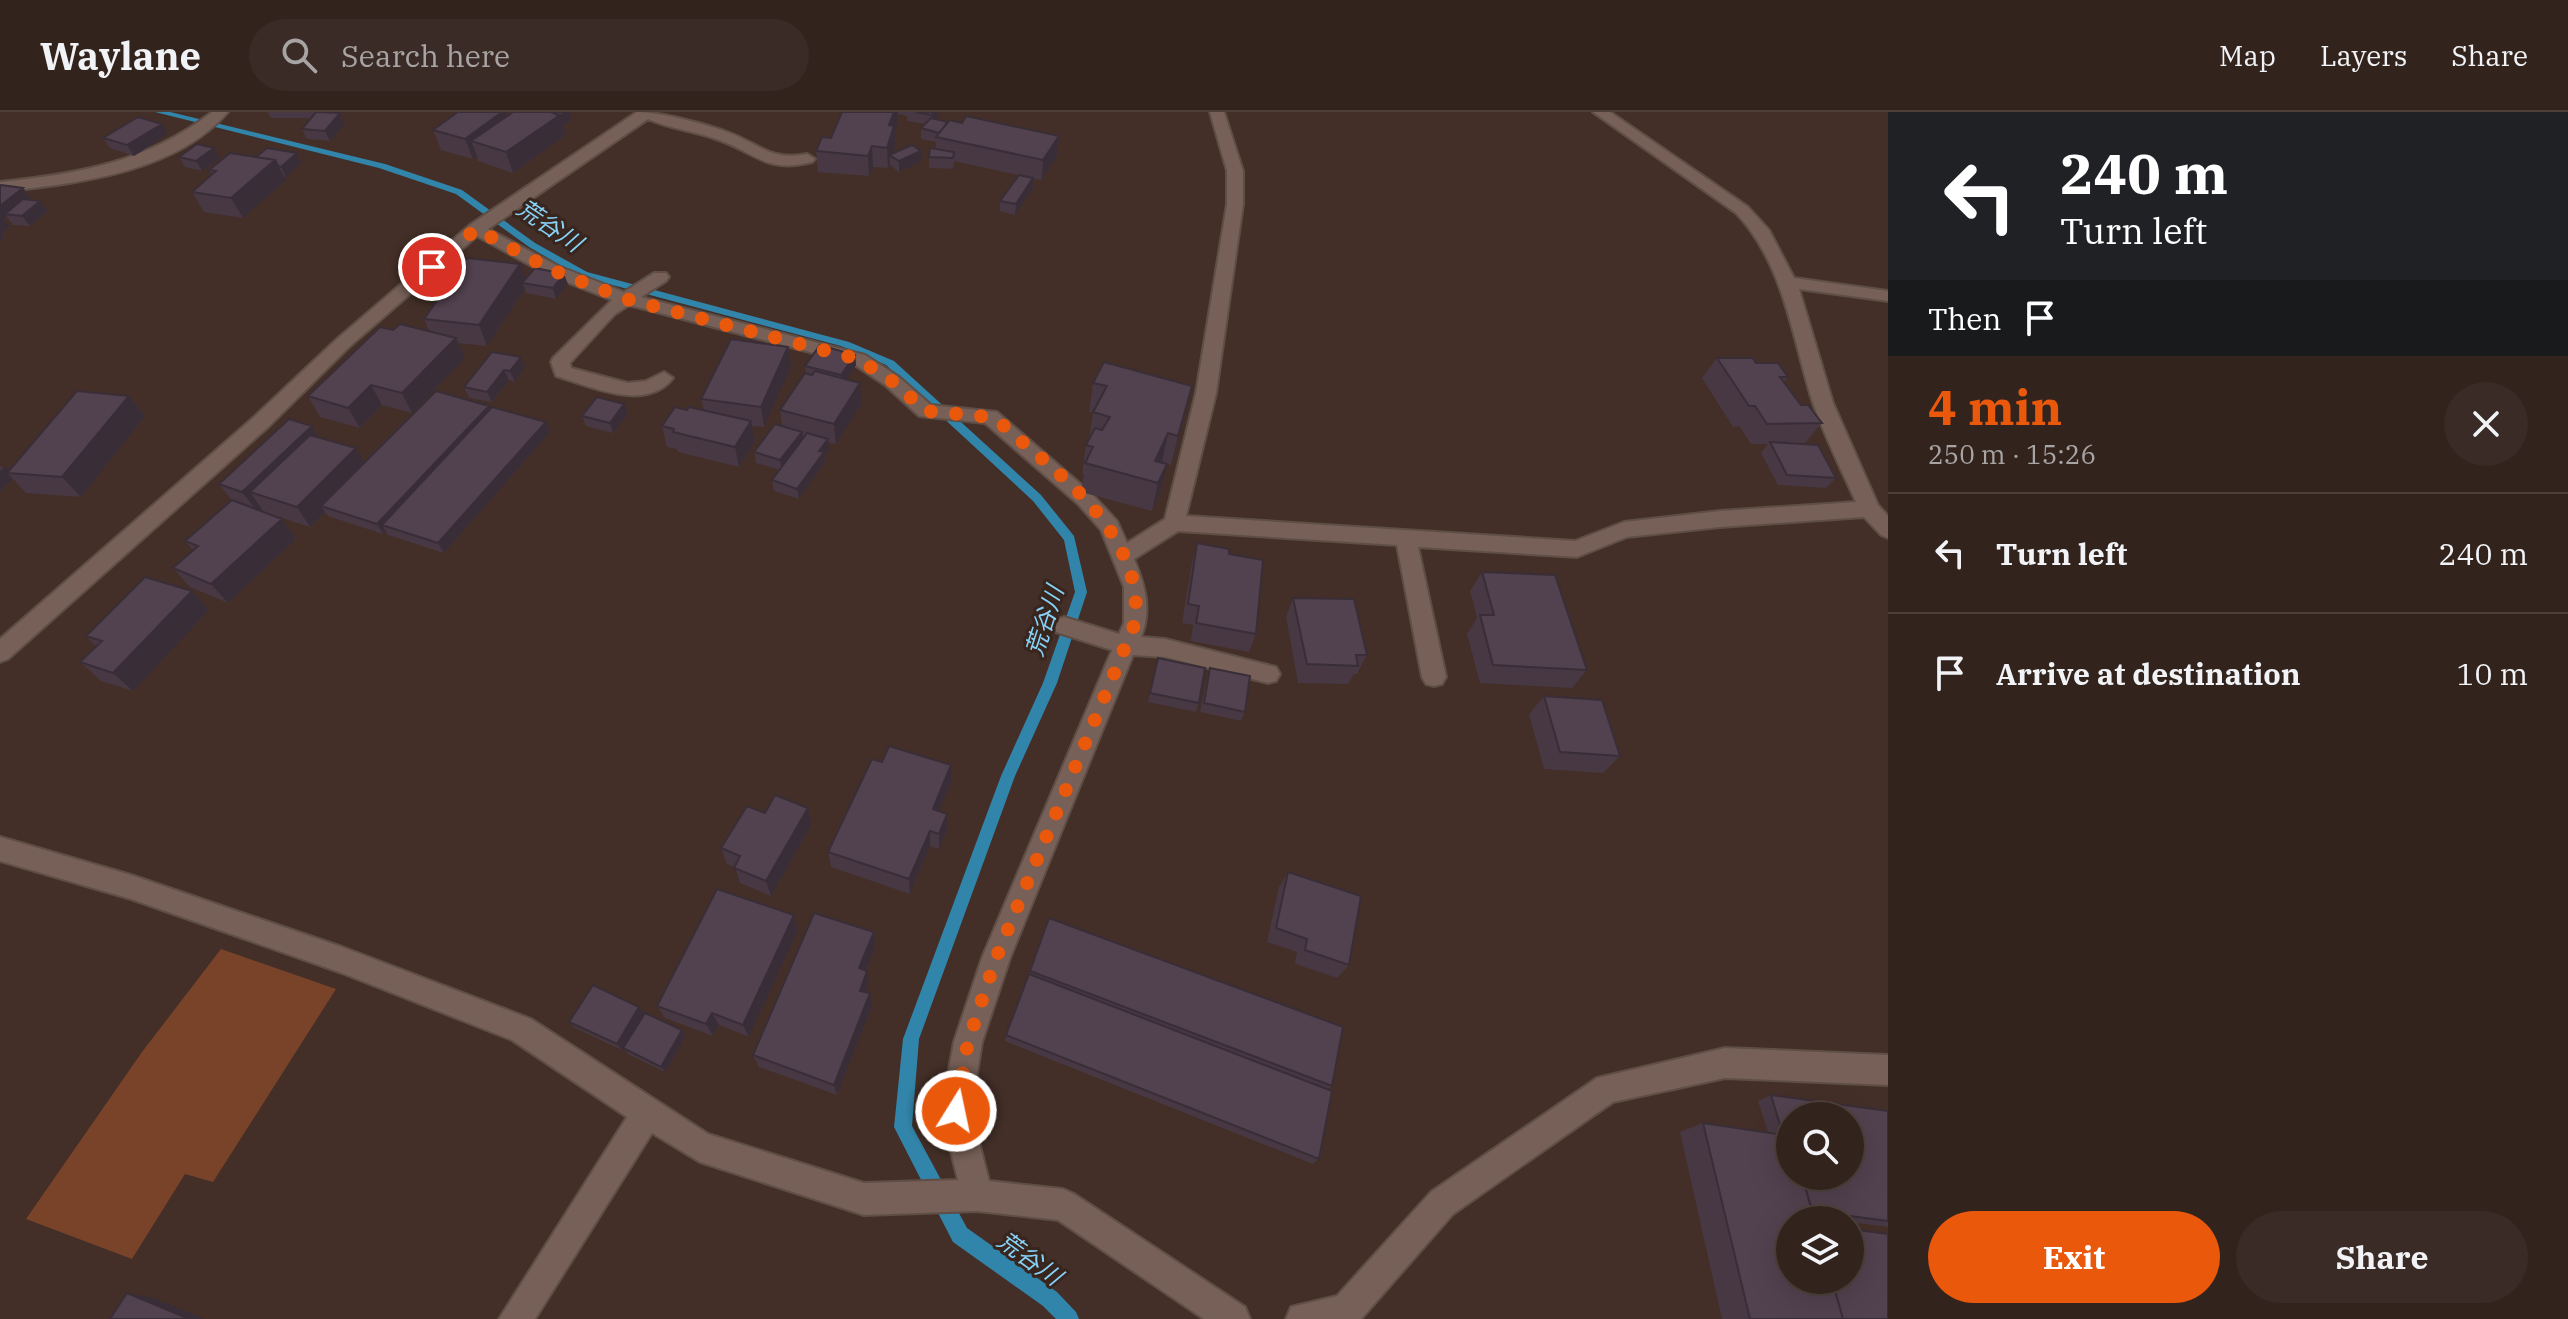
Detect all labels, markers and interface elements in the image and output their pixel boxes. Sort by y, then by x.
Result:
search box [249,19,809,91]
text: Waylane [40,31,201,80]
icon: search [277,33,321,77]
text: Search here [341,36,510,75]
text: Map [2219,37,2276,74]
text: Layers [2320,37,2407,74]
text: Share [2451,37,2528,74]
text: 240 m [2060,137,2228,209]
icon: left [1928,144,2032,248]
water label: 荒谷川 [511,192,591,260]
text: Turn left [2060,207,2207,254]
pin [398,233,466,301]
icon: arrive [410,245,454,289]
icon: arrive [2018,296,2062,340]
text: Then [1928,299,2002,338]
text: 4 min [1928,376,2062,438]
button: close [2444,382,2528,466]
text: 250 m · 15:26 [1928,437,2096,471]
icon: left [1928,531,1972,575]
text: Turn left [1996,534,2128,573]
text: 240 m [2438,534,2528,573]
water label: 荒谷川 [1018,579,1071,660]
icon: arrive [1928,651,1972,695]
text: Arrive at destination [1996,654,2301,693]
text: 10 m [2456,654,2528,693]
position arrow [914,1069,998,1153]
map controls [1776,1102,1864,1294]
button: search [1776,1102,1864,1190]
button: layers [1776,1206,1864,1294]
button: Exit [1928,1211,2220,1303]
button: Share [2236,1211,2528,1303]
water label: 荒谷川 [991,1224,1071,1294]

